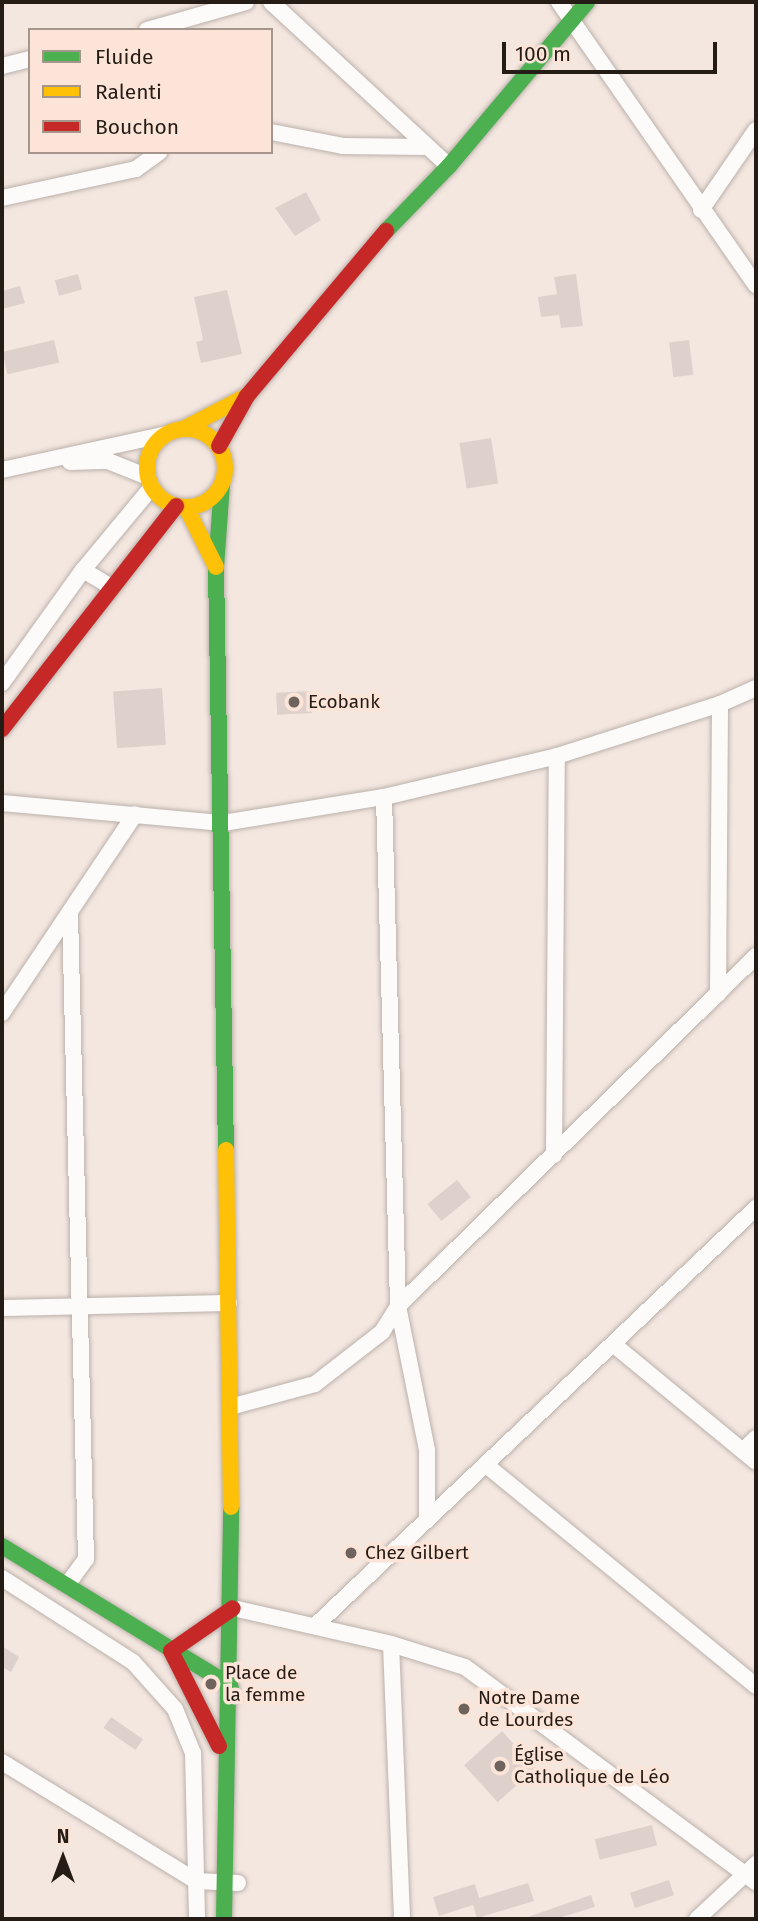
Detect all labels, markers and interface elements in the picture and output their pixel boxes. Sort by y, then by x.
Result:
legend [28,28,273,154]
scale bar [506,28,721,72]
text: 100 m [515,41,571,67]
text: Fluide [95,44,153,70]
text: Ralenti [95,79,162,105]
text: Bouchon [95,114,179,140]
place label: Ecobank [308,691,380,713]
marker: Ecobank [286,694,302,710]
place label: Chez Gilbert [365,1542,469,1564]
marker: Chez Gilbert [343,1545,359,1561]
place label: Place de la femme [225,1662,305,1706]
marker: Place de la femme [203,1676,219,1692]
place label: Notre Dame de Lourdes [478,1687,580,1731]
marker: Notre Dame de Lourdes [456,1701,472,1717]
place label: Église Catholique de Léo [514,1744,670,1788]
marker: Église Catholique de Léo [492,1758,508,1774]
north arrow [28,1823,98,1893]
text: N [57,1825,69,1848]

